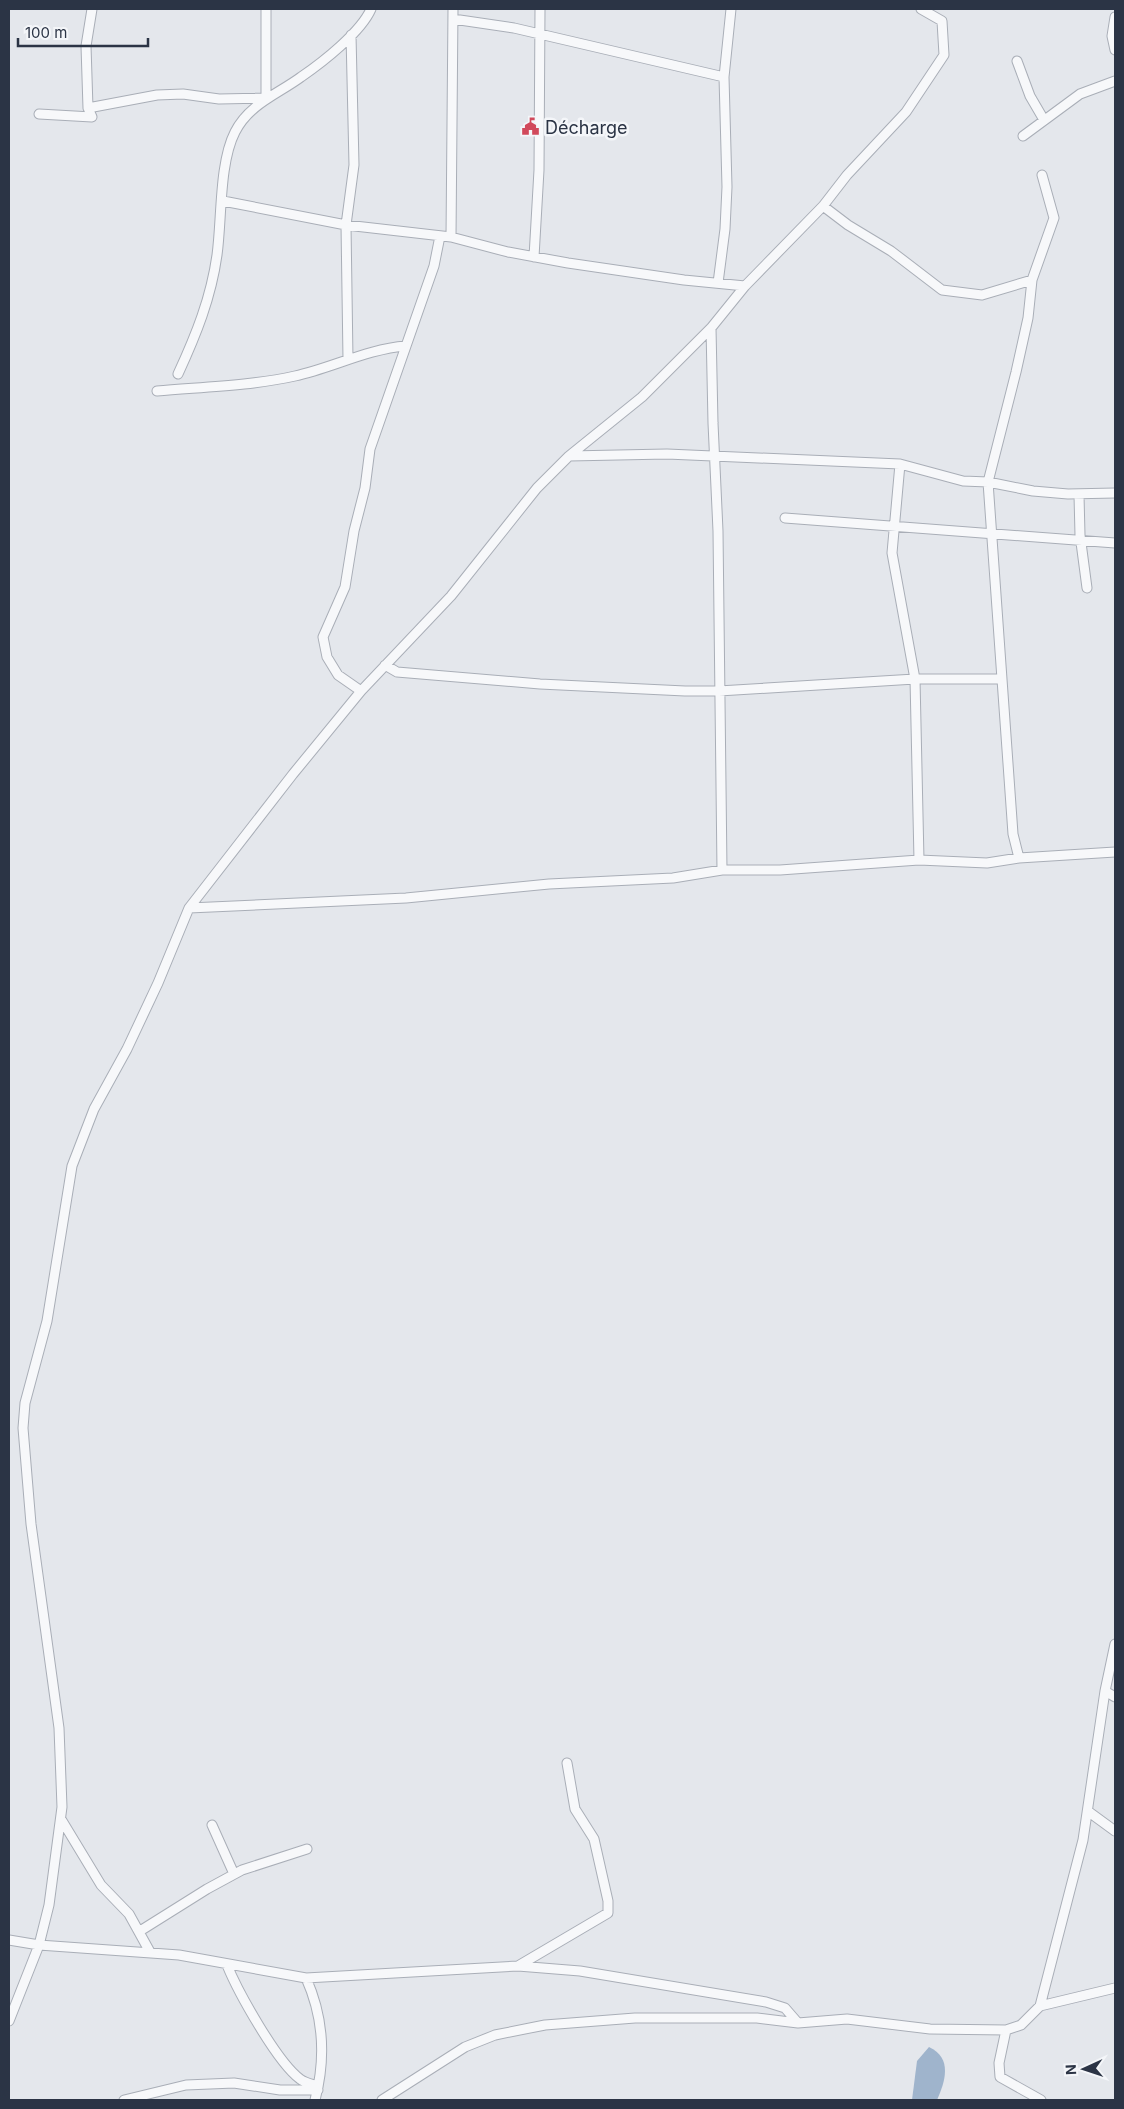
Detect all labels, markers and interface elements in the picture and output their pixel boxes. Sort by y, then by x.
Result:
scale bar [18,15,148,47]
text: 100 m [25,23,67,42]
public building icon: Décharge [521,117,541,137]
place label: Décharge [545,117,628,138]
north arrow [1059,2044,1109,2094]
text: N [1062,2064,1079,2075]

